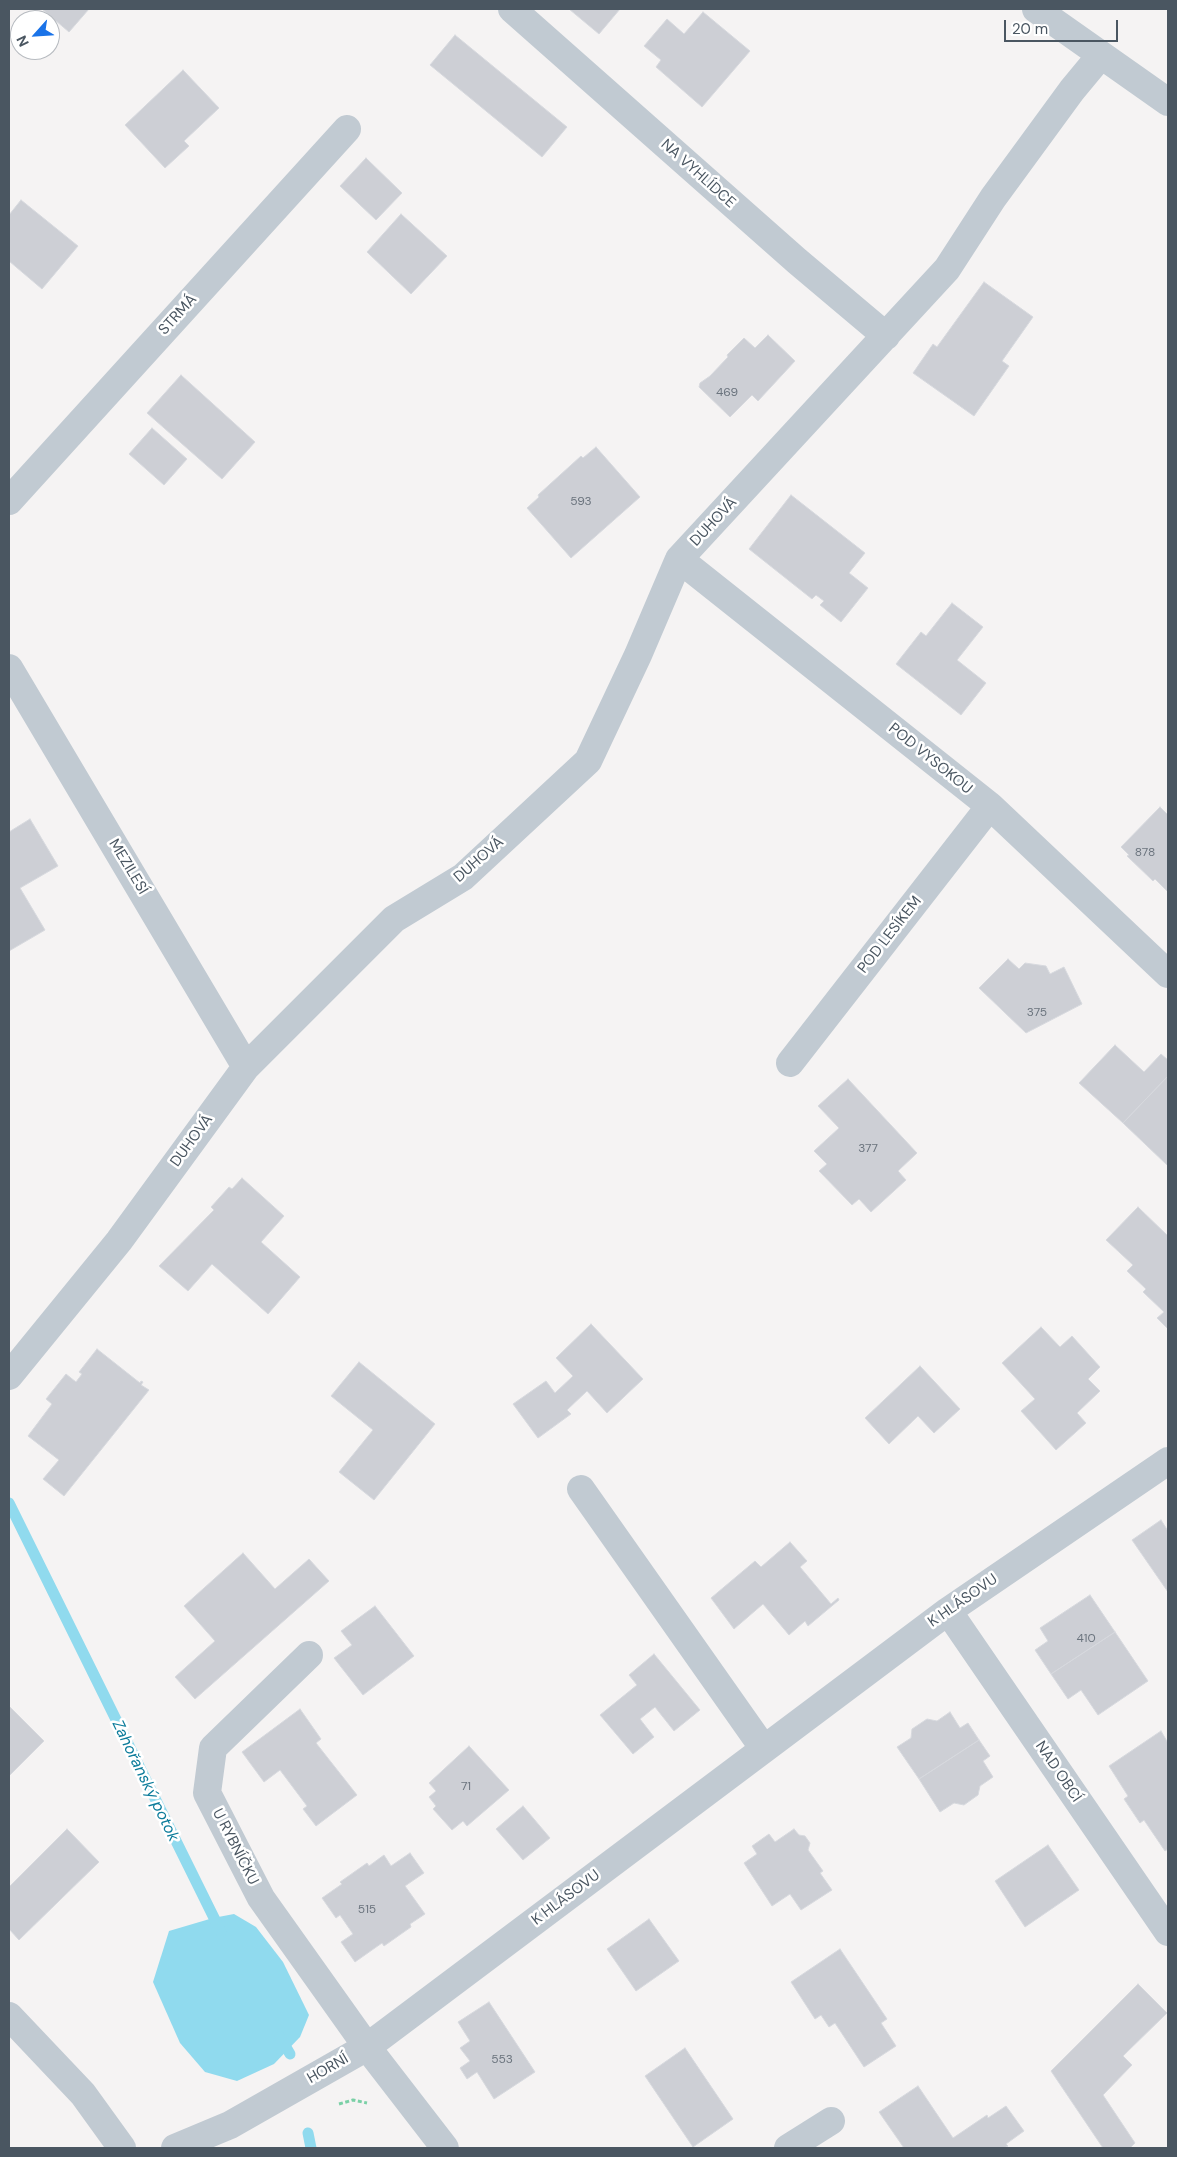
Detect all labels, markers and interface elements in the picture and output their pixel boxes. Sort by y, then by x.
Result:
north arrow [10,10,60,60]
scale bar [1007,10,1121,42]
text: 20 m [1012,19,1048,39]
text: N [12,33,33,50]
street label: NA VYHLÍDCE [657,136,739,212]
street label: STRMÁ [155,291,201,339]
house number: 469 [716,386,738,400]
street label: DUHOVÁ [687,494,741,550]
house number: 593 [570,495,592,509]
street label: POD VYSOKOU [884,720,976,798]
street label: DUHOVÁ [450,833,508,887]
street label: MEZILESÍ [104,836,152,898]
house number: 878 [1135,846,1155,860]
street label: POD LESÍKEM [854,893,926,977]
house number: 375 [1027,1006,1047,1020]
street label: DUHOVÁ [167,1111,217,1171]
house number: 377 [858,1142,878,1156]
street label: K HLÁSOVU [925,1571,1001,1631]
house number: 410 [1076,1632,1096,1646]
water label: Zahořanský potok [107,1717,183,1845]
street label: NAD OBCÍ [1031,1738,1085,1806]
house number: 71 [461,1780,471,1794]
street label: U RYBNÍČKU [208,1806,262,1888]
street label: K HLÁSOVU [528,1867,604,1929]
house number: 515 [358,1903,376,1917]
street label: HORNÍ [304,2050,352,2088]
house number: 553 [491,2053,513,2067]

